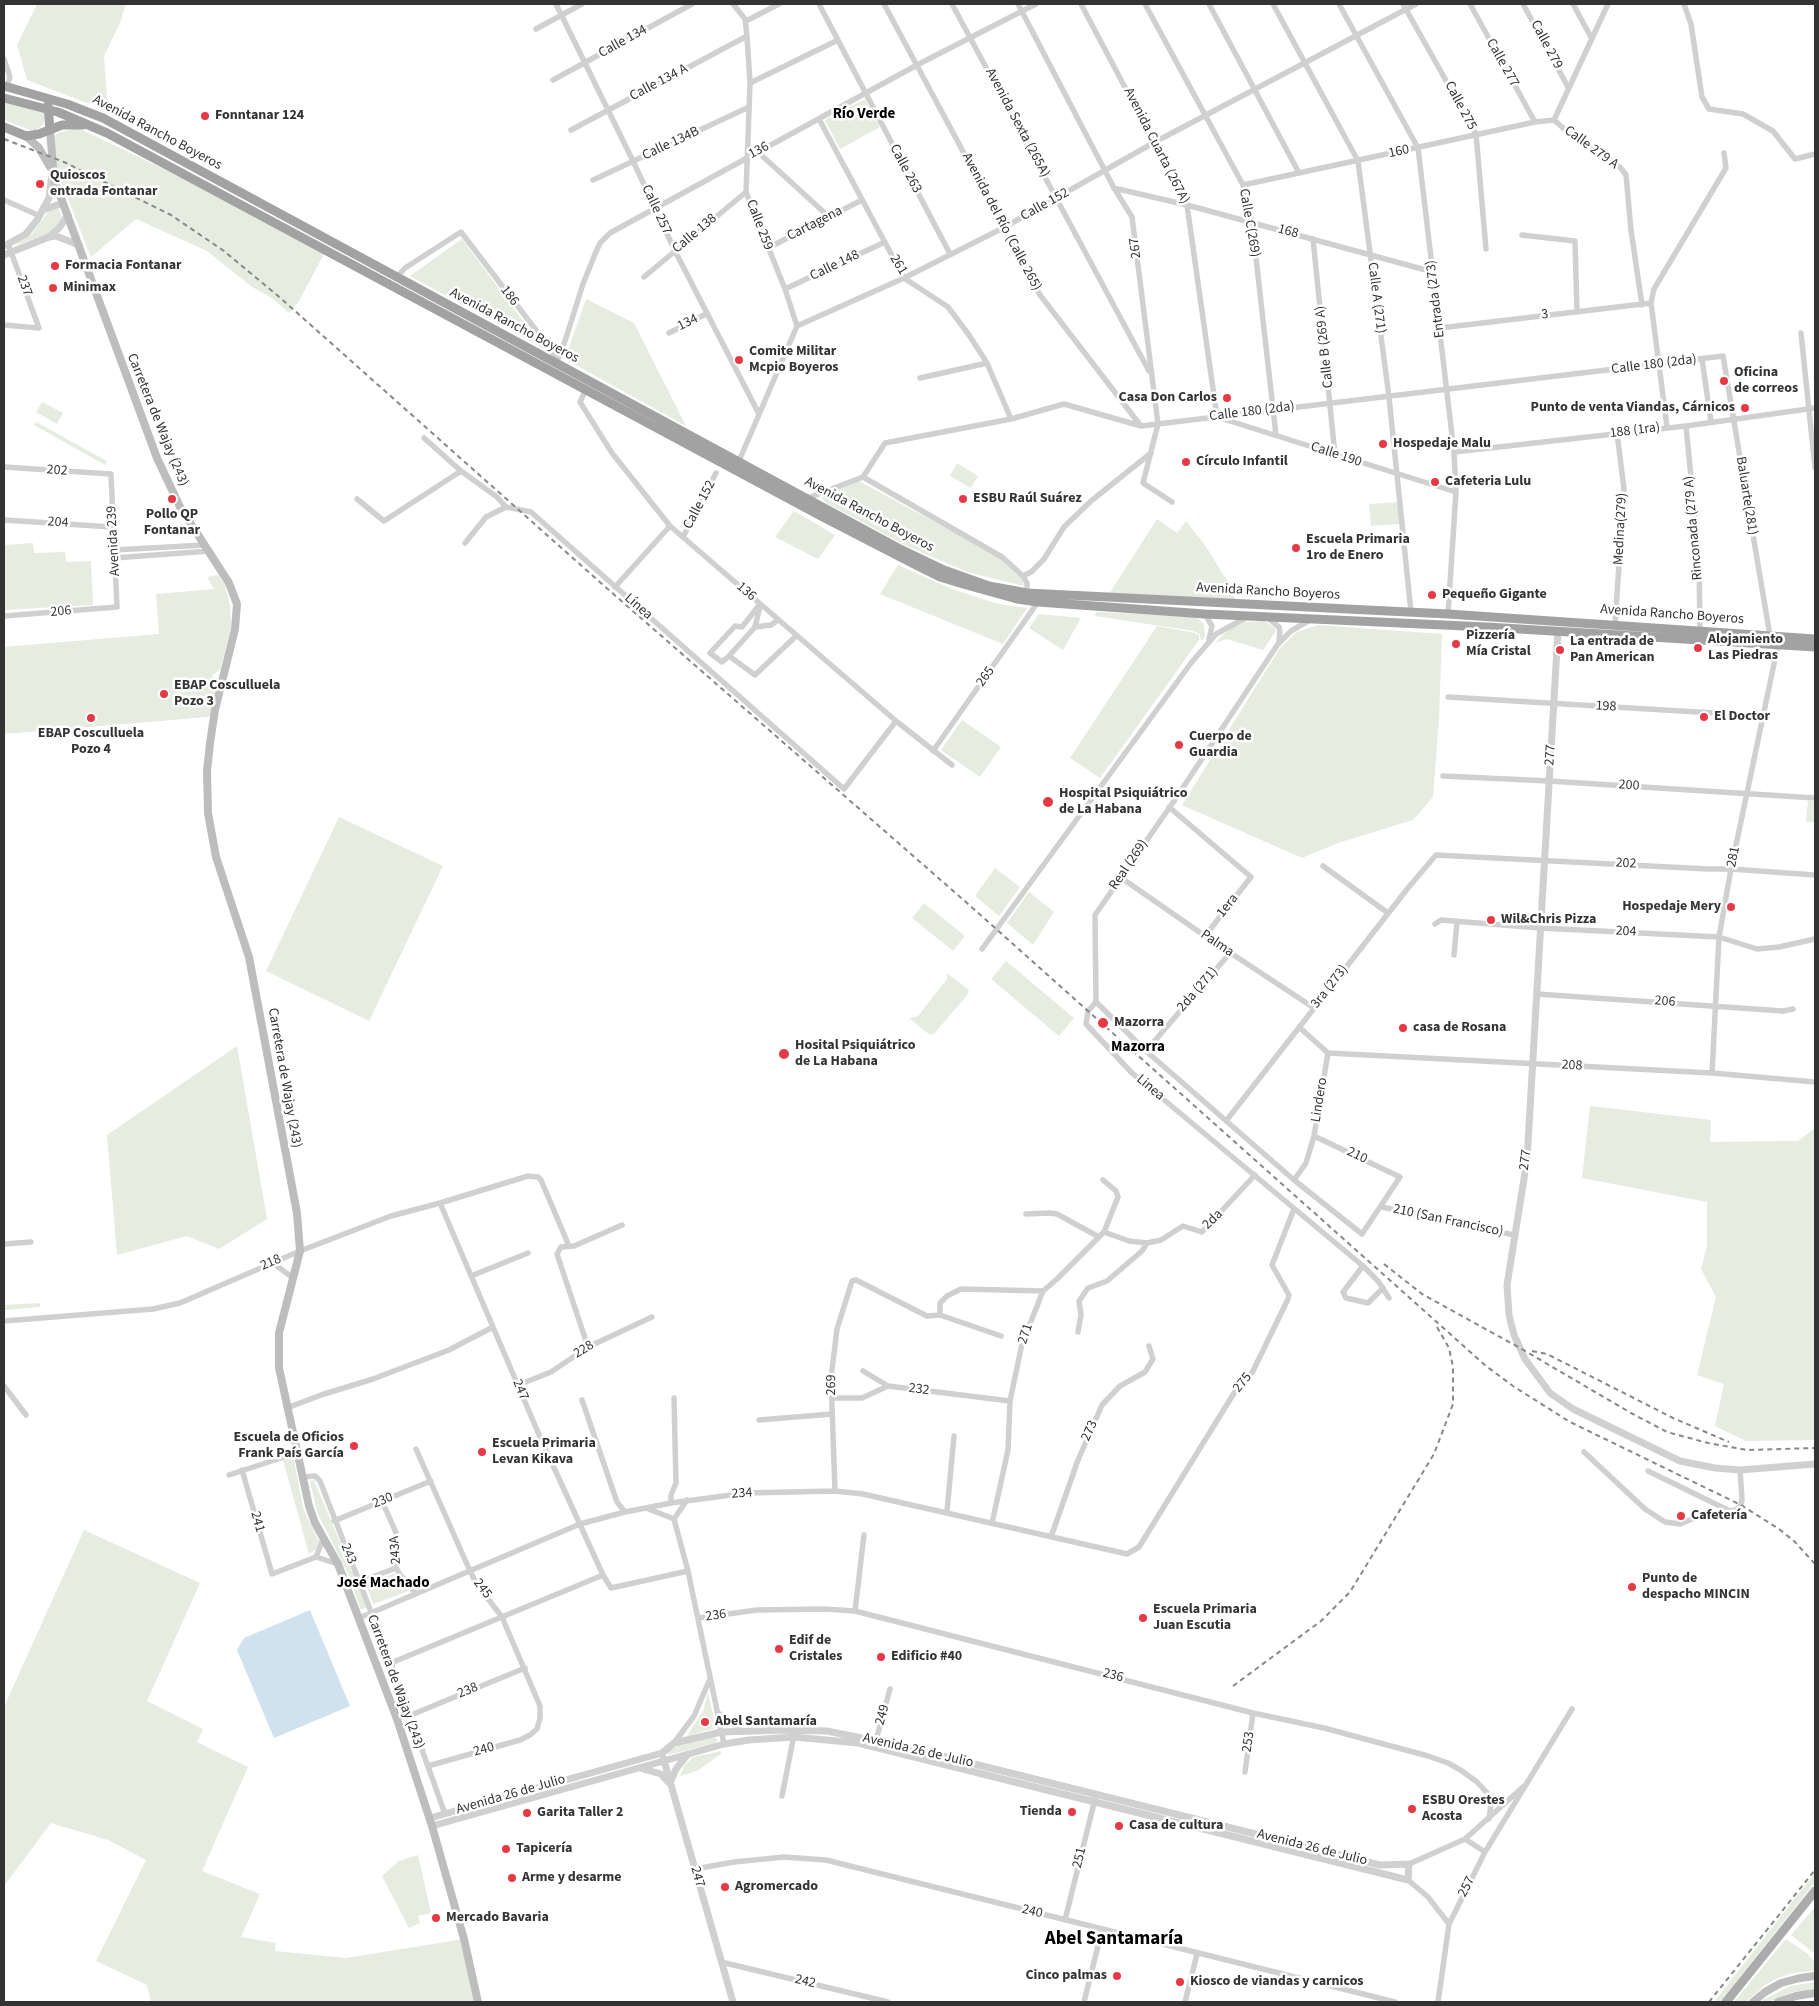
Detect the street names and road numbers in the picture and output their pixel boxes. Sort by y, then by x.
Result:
street label: Calle 279 [1526,18,1566,72]
street label: Calle 134 [596,22,650,62]
street label: Calle 277 [1482,36,1522,90]
street label: Calle 134 A [627,61,691,105]
street label: Avenida Sexta (265A) [981,66,1053,180]
street label: Calle 275 [1440,79,1480,133]
street label: Avenida Cuarta (267A) [1119,85,1193,207]
street label: Avenida Rancho Boyeros [89,92,225,174]
street label: Calle 134B [640,123,702,165]
street label: Calle 279 A [1560,123,1622,173]
street label: 136 [746,139,772,163]
street label: Calle 263 [885,142,925,196]
street label: 160 [1387,142,1411,162]
street label: Avenida del Río (Calle 265) [957,150,1045,294]
street label: Calle 257 [637,183,675,237]
street label: Calle 152 [1018,185,1072,225]
street label: Calle C(269) [1235,187,1263,259]
street label: Calle 259 [742,197,776,253]
street label: Cartagena [784,203,846,245]
street label: Calle 138 [669,211,721,257]
street label: 168 [1276,221,1300,243]
street label: 267 [1126,237,1146,259]
street label: Calle 148 [808,247,862,285]
street label: 261 [885,252,911,278]
street label: Entrada (273) [1423,259,1449,339]
street label: Calle A (271) [1363,261,1389,335]
street label: 237 [13,273,35,299]
street label: 186 [496,283,522,309]
street label: Avenida Rancho Boyeros [446,285,582,367]
street label: Calle B (269 A) [1312,305,1338,389]
street label: 3 [1541,306,1549,324]
street label: 134 [675,311,701,335]
street label: Carretera de Wajay (243) [123,351,191,489]
street label: Calle 180 (2da) [1610,351,1698,379]
street label: Calle 180 (2da) [1208,398,1296,426]
street label: 188 (1ra) [1609,420,1661,442]
street label: Calle 190 [1308,439,1364,471]
street label: Baluarte(281) [1732,456,1760,536]
street label: 202 [46,462,68,480]
street label: Avenida Rancho Boyeros [801,474,937,556]
street label: Rinconada (279 A) [1681,475,1707,581]
street label: Calle 152 [680,478,720,532]
street label: Medina(279) [1611,492,1631,566]
street label: Avenida 239 [104,505,124,577]
street label: 204 [47,514,69,532]
street label: 136 [733,579,759,605]
street label: Avenida Rancho Boyeros [1196,580,1340,604]
street label: Línea [621,590,655,624]
street label: Avenida Rancho Boyeros [1600,602,1744,628]
street label: 206 [50,603,72,621]
street label: 265 [973,664,999,690]
street label: 198 [1595,698,1617,716]
street label: 277 [1542,744,1560,766]
street label: 200 [1618,777,1640,795]
street label: Real (269) [1106,837,1152,893]
street label: 281 [1724,845,1744,869]
street label: 202 [1615,855,1637,873]
street label: 1era [1214,891,1242,921]
street label: 204 [1615,923,1637,941]
street label: Palma [1197,927,1237,961]
street label: 3ra (273) [1308,962,1352,1012]
street label: 2da (271) [1174,964,1222,1016]
street label: 206 [1654,993,1676,1011]
street label: Carretera de Wajay (243) [263,1007,305,1149]
street label: 208 [1561,1057,1583,1075]
street label: Linea [1132,1071,1168,1105]
street label: Lindero [1308,1076,1332,1124]
street label: 210 [1344,1144,1370,1168]
street label: 277 [1516,1149,1536,1171]
street label: 210 (San Francisco) [1391,1201,1505,1241]
street label: 2da [1199,1206,1227,1234]
street label: 218 [258,1251,284,1275]
street label: 271 [1015,1321,1037,1347]
street label: 228 [571,1337,597,1363]
street label: 275 [1230,1370,1256,1396]
street label: 269 [823,1374,841,1396]
street label: 247 [508,1377,532,1403]
street label: 232 [908,1380,930,1400]
street label: 273 [1078,1418,1102,1444]
street label: 234 [731,1485,753,1503]
street label: 230 [370,1489,396,1513]
street label: 241 [246,1510,268,1534]
street label: 243A [387,1535,405,1565]
street label: 243 [336,1541,360,1567]
street label: 245 [469,1576,495,1602]
street label: 236 [704,1606,728,1626]
street label: Carretera de Wajay (243) [363,1612,427,1752]
street label: 236 [1101,1665,1125,1687]
street label: 238 [455,1679,481,1703]
street label: 249 [872,1703,894,1727]
street label: Avenida 26 de Julio [861,1730,975,1772]
street label: 253 [1239,1730,1259,1754]
street label: 240 [472,1739,496,1761]
street label: Avenida 26 de Julio [454,1771,568,1819]
street label: Avenida 26 de Julio [1255,1826,1369,1870]
street label: 251 [1069,1846,1091,1870]
street label: 247 [686,1865,708,1889]
street label: 257 [1455,1874,1479,1900]
street label: 240 [1020,1901,1044,1923]
street label: 242 [793,1971,817,1993]

